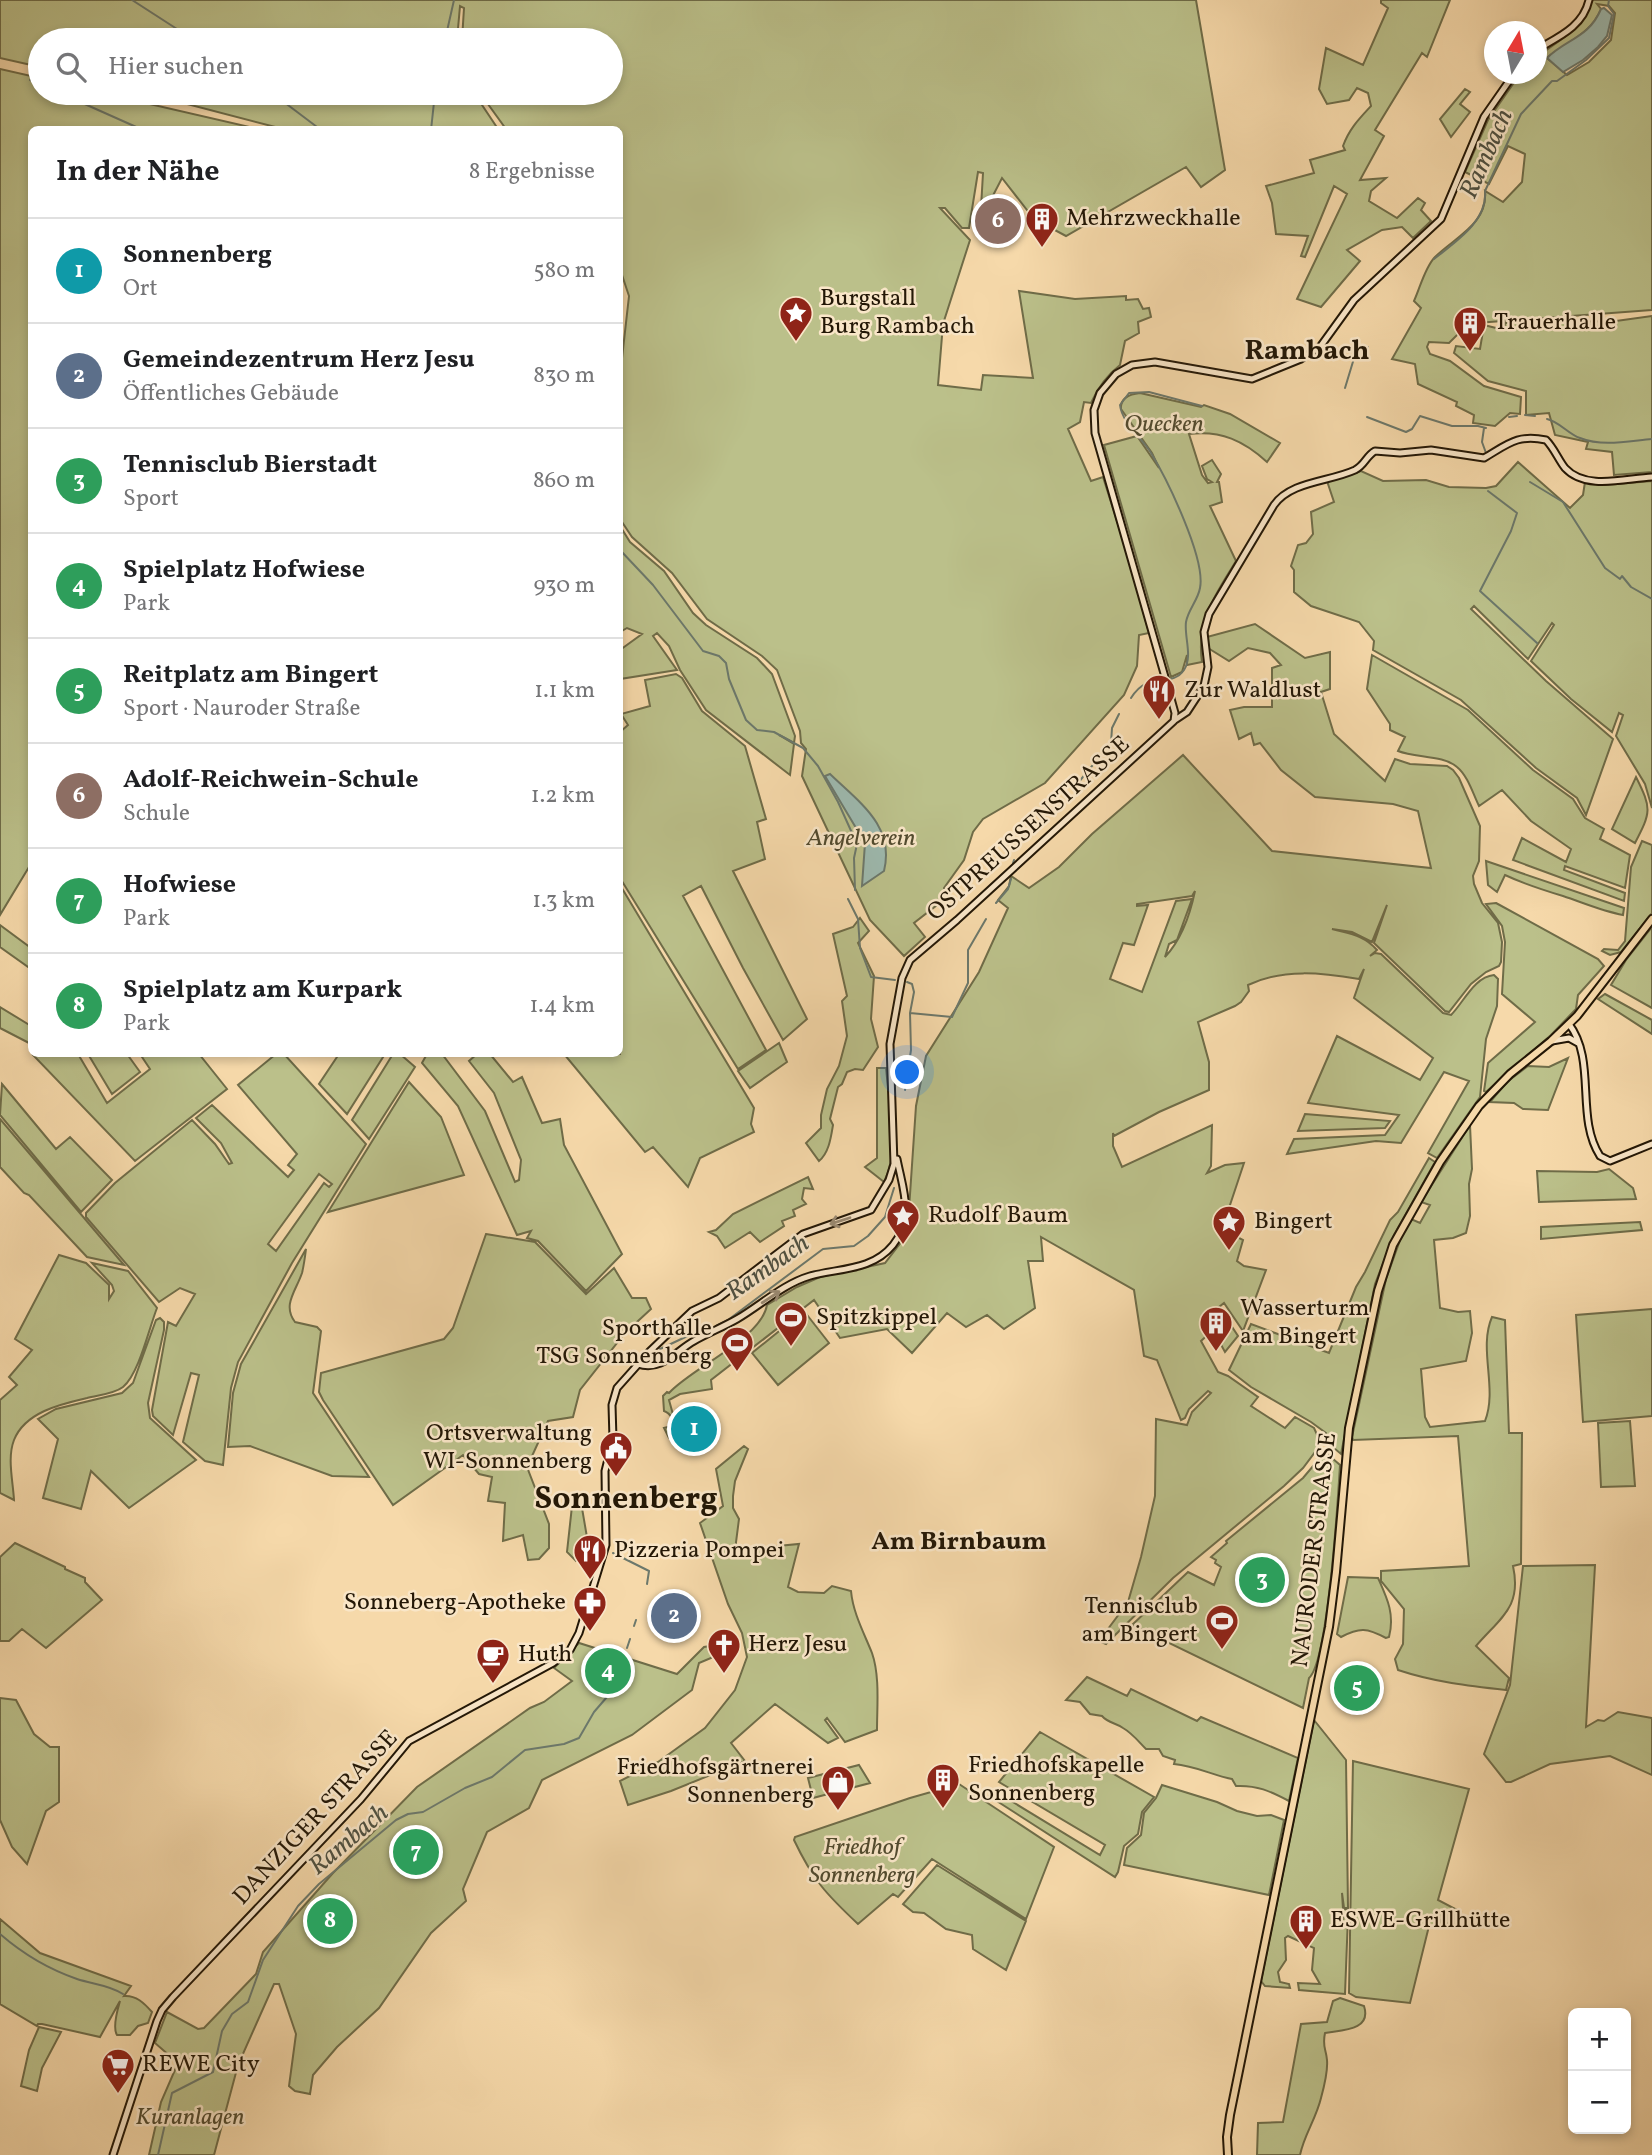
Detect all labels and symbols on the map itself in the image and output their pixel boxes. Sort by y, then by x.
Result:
north arrow [1484,21,1547,84]
water label: Rambach [1451,104,1523,204]
pin: 6 [975,195,1021,247]
building icon: Mehrzweckhalle [1023,200,1061,249]
place label: Mehrzweckhalle [1066,202,1241,236]
place label: Burgstall Burg Rambach [820,282,975,344]
place icon: Burgstall Burg Rambach [777,294,815,343]
building icon: Trauerhalle [1451,304,1489,353]
place label: Trauerhalle [1494,306,1616,340]
district label: Rambach [1244,332,1370,371]
park label: Quecken [1124,408,1204,442]
restaurant icon: Zur Waldlust [1140,672,1178,721]
place label: Zur Waldlust [1184,674,1321,708]
street label: OSTPREUSSENSTRASSE [920,728,1138,930]
park label: Angelverein [806,822,915,856]
your location [890,1055,924,1089]
place icon: Rudolf Baum [884,1197,922,1246]
place label: Rudolf Baum [928,1199,1068,1233]
place icon: Bingert [1210,1203,1248,1252]
place label: Bingert [1254,1205,1333,1239]
one-way arrow [829,1216,851,1229]
water label: Rambach [719,1226,817,1310]
one-way arrow [761,1289,780,1304]
place label: Wasserturm am Bingert [1240,1292,1370,1354]
sports icon: Spitzkippel [772,1299,810,1348]
place label: Spitzkippel [816,1301,937,1335]
building icon: Wasserturm am Bingert [1197,1304,1235,1353]
place label: Sporthalle TSG Sonnenberg [536,1312,712,1374]
sports icon: Sporthalle TSG Sonnenberg [718,1324,756,1373]
pin: 1 [671,1403,717,1455]
place label: Ortsverwaltung WI-Sonnenberg [423,1417,592,1479]
public building icon: Ortsverwaltung WI-Sonnenberg [597,1429,635,1478]
street label: NAURODER STRASSE [1284,1431,1346,1669]
district label: Sonnenberg [534,1478,718,1522]
district label: Am Birnbaum [871,1524,1047,1560]
restaurant icon: Pizzeria Pompei [571,1532,609,1581]
place label: Pizzeria Pompei [614,1534,784,1568]
pin: 3 [1239,1554,1285,1606]
pharmacy icon: Sonneberg-Apotheke [571,1584,609,1633]
place label: Sonneberg-Apotheke [344,1586,566,1620]
pin: 2 [651,1590,697,1642]
place label: Tennisclub am Bingert [1081,1590,1198,1652]
sports icon: Tennisclub am Bingert [1203,1602,1241,1651]
church icon: Herz Jesu [705,1626,743,1675]
place label: Herz Jesu [748,1628,847,1662]
cafe icon: Huth [474,1636,512,1685]
place label: Huth [518,1638,572,1672]
pin: 4 [585,1645,631,1697]
pin: 5 [1334,1662,1380,1714]
street label: DANZIGER STRASSE [226,1723,406,1913]
place label: Friedhofskapelle Sonnenberg [968,1749,1144,1811]
place label: Friedhofsgärtnerei Sonnenberg [616,1751,814,1813]
building icon: Friedhofskapelle Sonnenberg [924,1761,962,1810]
shop icon: Friedhofsgärtnerei Sonnenberg [819,1763,857,1812]
water label: Rambach [301,1796,397,1884]
pin: 7 [393,1826,439,1878]
park label: Friedhof Sonnenberg [809,1831,915,1893]
pin: 8 [307,1895,353,1947]
building icon: ESWE-Grillhütte [1287,1902,1325,1951]
place label: ESWE-Grillhütte [1330,1904,1510,1938]
supermarket icon: REWE City [99,2046,137,2095]
place label: REWE City [142,2048,260,2082]
park label: Kuranlagen [136,2101,244,2135]

